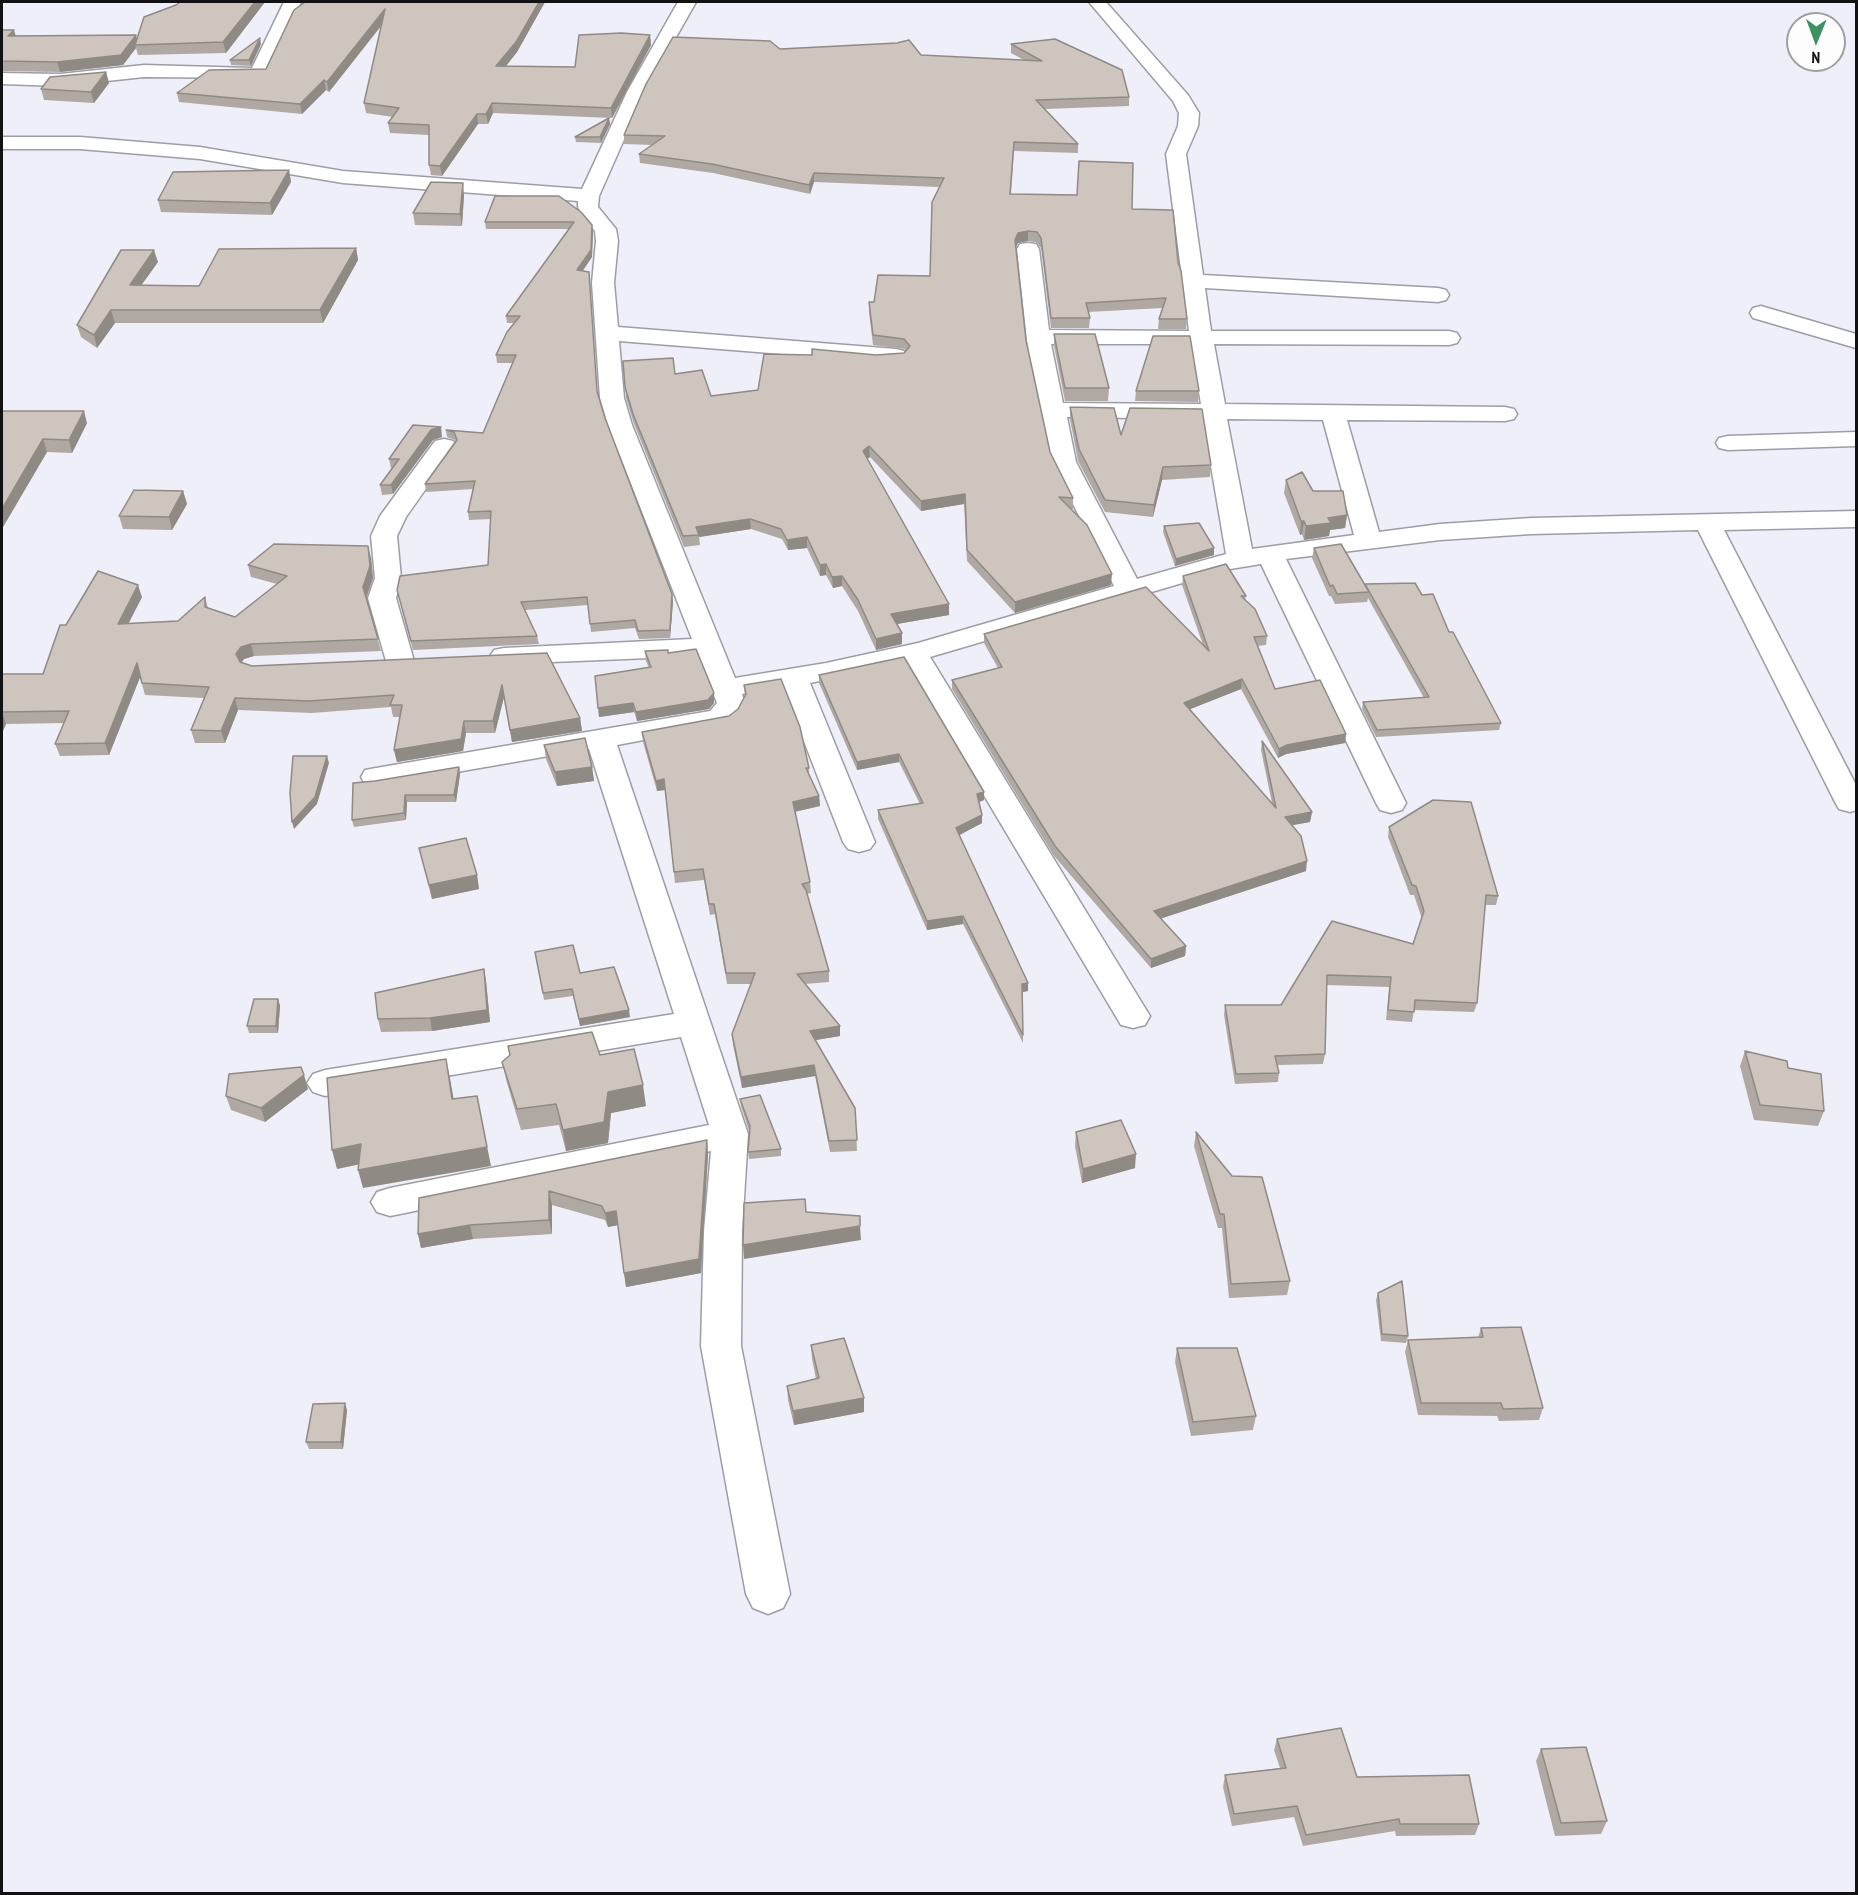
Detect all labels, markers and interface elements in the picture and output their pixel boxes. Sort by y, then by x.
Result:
north arrow [1786,12,1846,72]
text: N [1811,48,1820,68]

